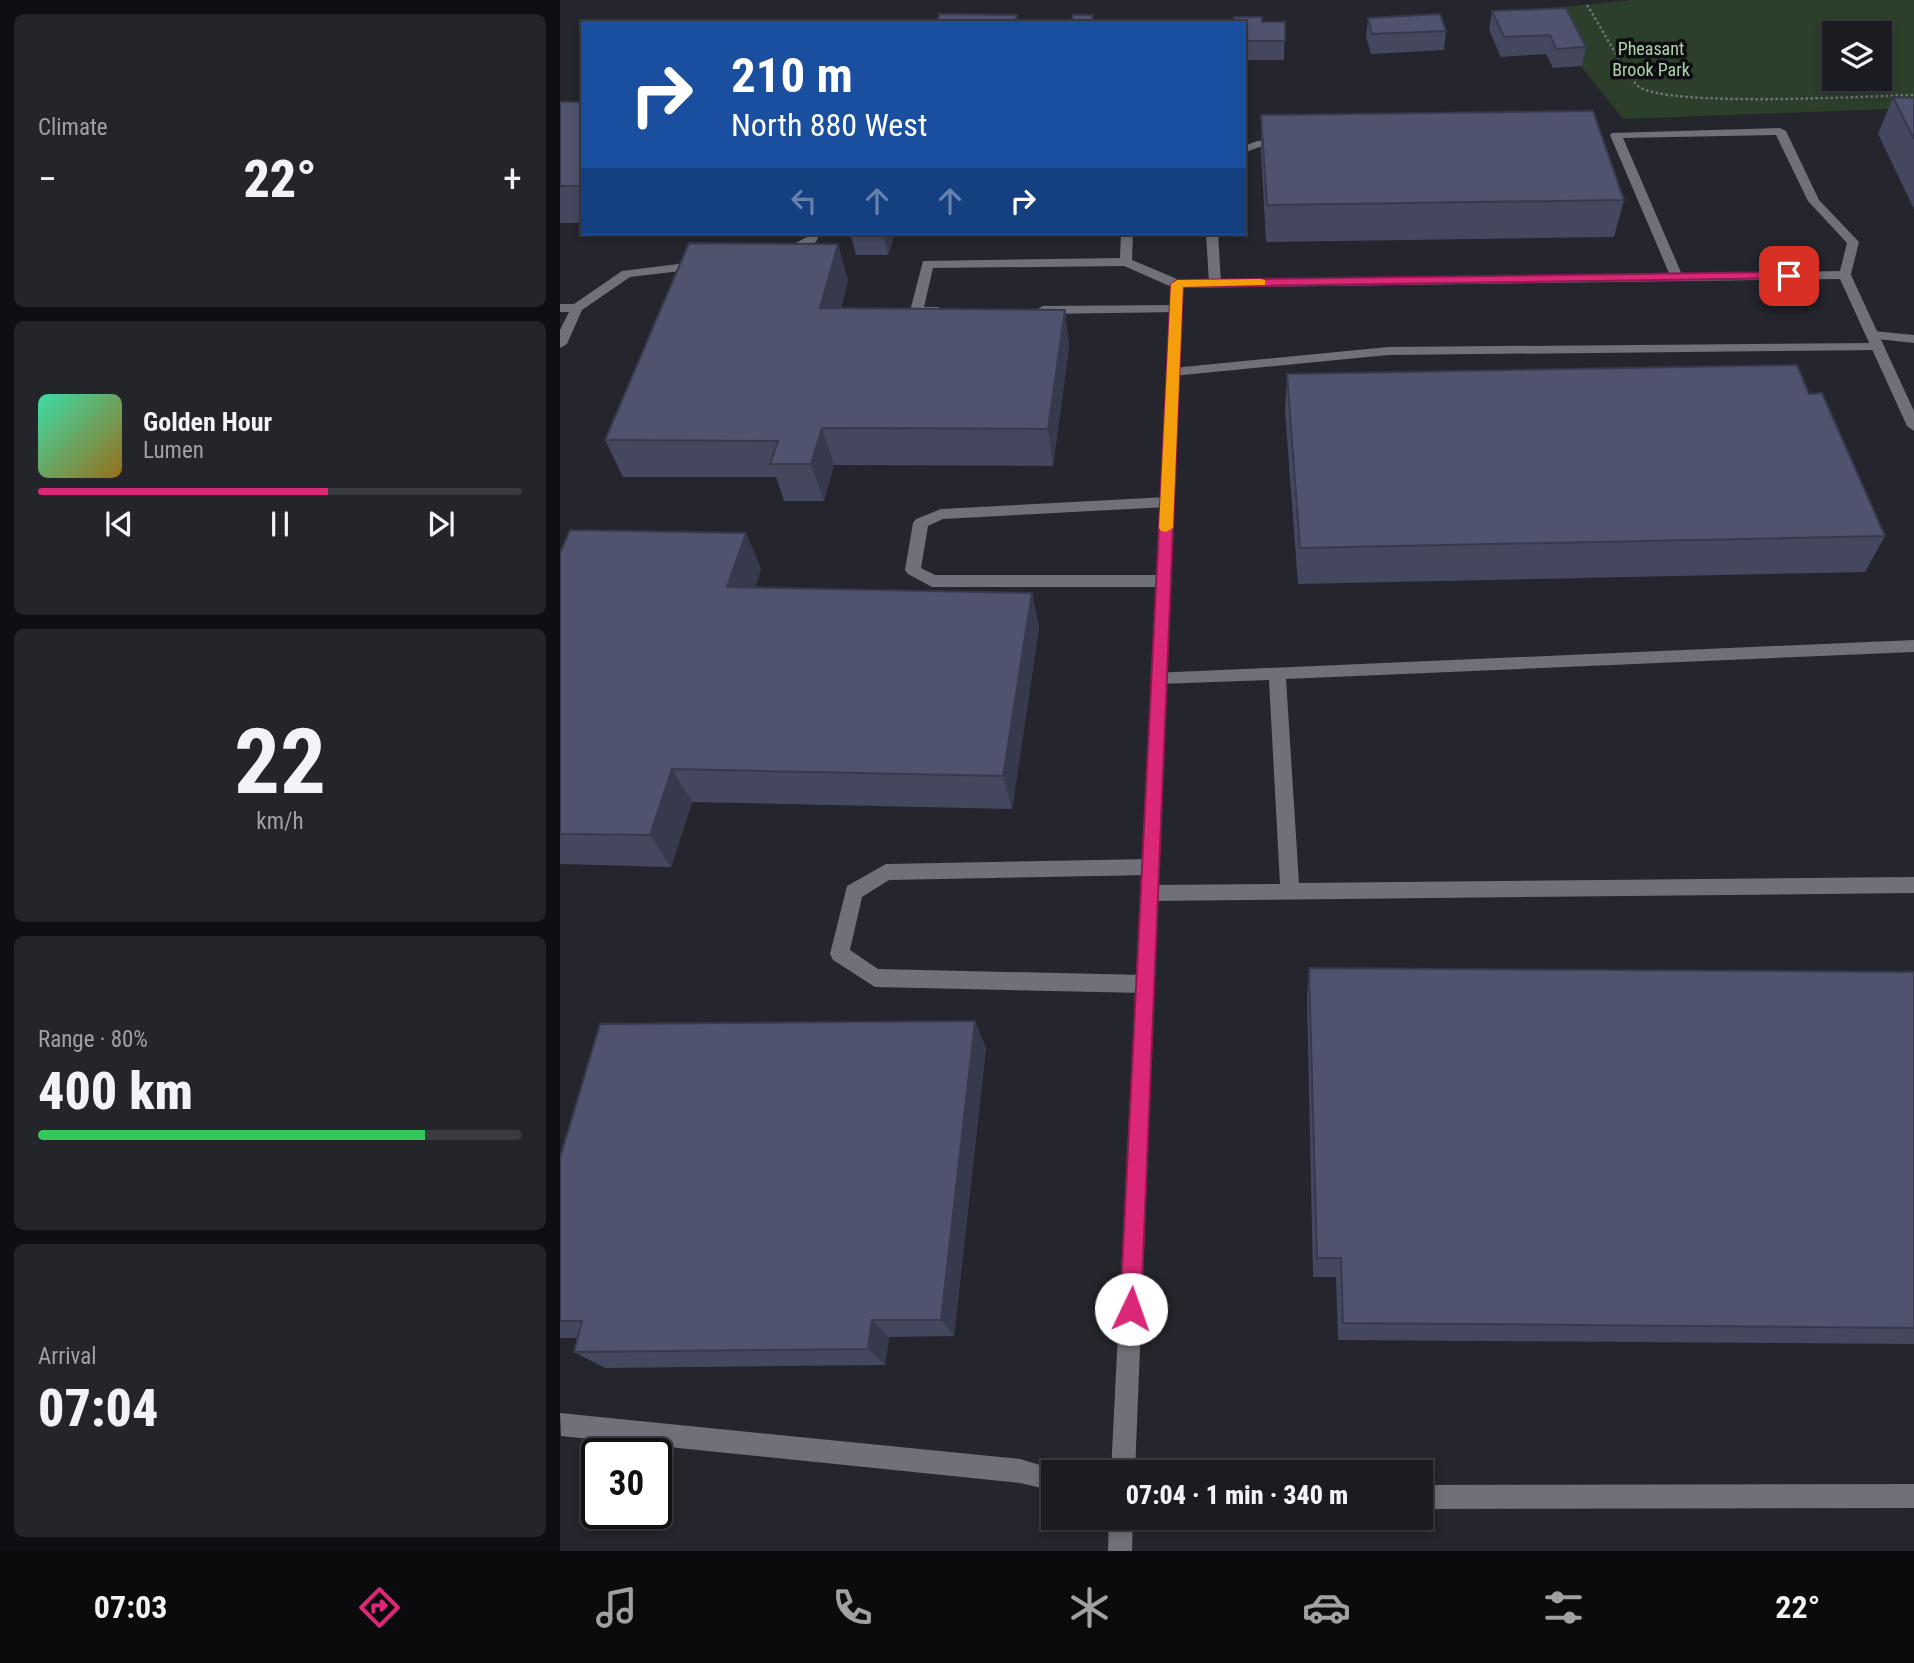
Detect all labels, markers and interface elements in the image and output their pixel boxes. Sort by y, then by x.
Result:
map controls [1822,21,1892,91]
button: layers [1822,21,1892,91]
park label: Pheasant Brook Park [1612,38,1690,80]
text: 210 m [731,47,853,104]
icon: right [616,49,707,140]
text: North 880 West [731,106,927,144]
text: Climate [38,114,108,141]
text: 22° [243,149,317,210]
text: − [38,157,57,201]
text: + [503,157,522,201]
icon: left [785,182,823,220]
icon: ahead [858,182,896,220]
icon: ahead [931,182,969,220]
icon: right [1004,182,1042,220]
pin [1759,246,1819,306]
icon: arrive [1770,257,1808,295]
text: Golden Hour [143,407,272,437]
text: Lumen [143,437,204,464]
icon: previous [100,505,138,543]
icon: pause [261,505,299,543]
icon: next [422,505,460,543]
text: 22 [234,709,326,815]
text: km/h [256,808,304,835]
text: Range · 80% [38,1026,148,1053]
text: 400 km [38,1061,193,1122]
position arrow [1094,1272,1168,1346]
text: Arrival [38,1343,97,1370]
text: 07:04 [38,1378,158,1439]
speed limit sign: 30 [581,1438,672,1529]
text: 07:04 · 1 min · 340 m [1126,1480,1348,1510]
icon: directions [355,1583,404,1632]
icon: music [592,1583,641,1632]
icon: phone [828,1583,877,1632]
icon: climate [1065,1583,1114,1632]
icon: car [1302,1583,1351,1632]
icon: filters [1539,1583,1588,1632]
text: 07:03 [94,1588,167,1626]
text: 22° [1775,1588,1820,1626]

